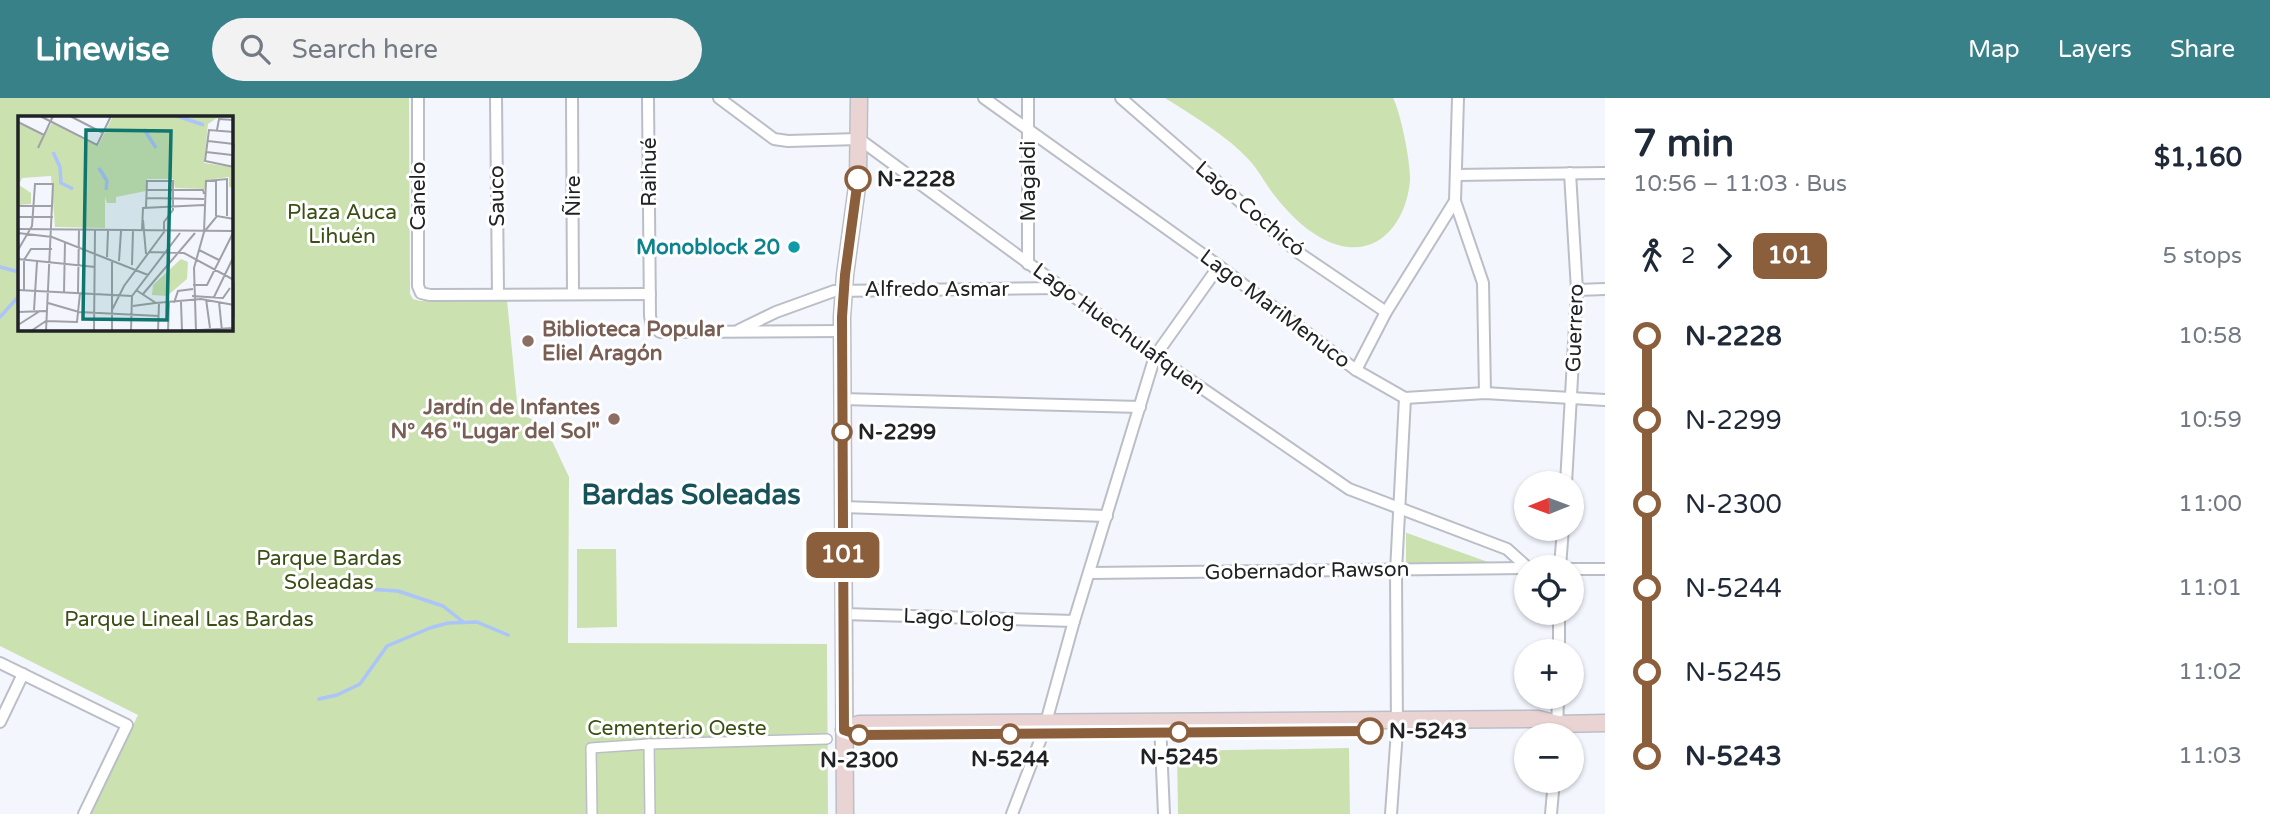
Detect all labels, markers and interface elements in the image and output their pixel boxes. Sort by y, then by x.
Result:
search box [212,18,702,81]
text: Linewise [35,30,170,69]
icon: search [236,30,274,68]
text: Search here [292,34,438,65]
text: Map [1968,35,2020,64]
text: Layers [2058,35,2132,64]
text: Share [2170,35,2235,64]
inset map [18,116,233,331]
text: 7 min [1633,121,1734,167]
street label: Raihué [637,137,662,207]
street label: Magaldi [1016,141,1041,221]
text: $1,160 [2154,142,2242,173]
street label: Lago Cochicó [1190,156,1310,262]
street label: Canelo [406,161,431,231]
street label: Sauco [484,165,510,227]
marker: N-2228 [845,166,871,192]
place label: N-2228 [877,167,955,192]
text: 10:56 – 11:03 · Bus [1633,170,1847,198]
street label: Ñire [561,175,586,217]
park label: Plaza Auca Lihuén [287,200,397,249]
place label: Monoblock 20 [636,235,780,260]
icon: walk [1633,237,1671,275]
icon: forward [1705,237,1743,275]
marker: Monoblock 20 [786,239,802,255]
text: 101 [1767,241,1813,270]
text: 2 [1681,242,1695,270]
text: 5 stops [2162,242,2242,270]
street label: Lago MariMenuco [1195,244,1355,374]
street label: Lago Huechulafquen [1028,258,1210,400]
street label: Alfredo Asmar [865,277,1009,302]
street label: Guerrero [1561,283,1589,373]
place label: Biblioteca Popular Eliel Aragón [542,317,725,366]
text: N-2228 [1685,321,1782,352]
text: 10:58 [2178,322,2242,350]
marker: Biblioteca Popular Eliel Aragón [520,333,536,349]
place label: Jardín de Infantes N° 46 "Lugar del Sol" [390,395,600,444]
text: N-2299 [1685,405,1782,436]
text: 10:59 [2178,406,2242,434]
marker: Jardín de Infantes N° 46 "Lugar del Sol" [606,411,622,427]
place label: N-2299 [858,420,936,445]
marker: N-2299 [832,422,852,442]
north arrow [1514,471,1584,541]
map controls [1514,471,1584,793]
district label: Bardas Soleadas [581,478,801,512]
text: N-2300 [1685,489,1782,520]
text: 11:00 [2178,490,2242,518]
line badge: 101 [803,532,883,578]
text: 101 [820,540,866,569]
park label: Parque Bardas Soleadas [256,546,402,595]
button: locate [1514,555,1584,625]
street label: Gobernador Rawson [1204,557,1410,585]
text: N-5244 [1685,573,1782,604]
text: 11:01 [2178,574,2242,602]
street label: Lago Lolog [903,604,1015,632]
park label: Parque Lineal Las Bardas [64,607,314,632]
button: + [1514,639,1584,709]
text: N-5245 [1685,657,1782,688]
text: 11:02 [2178,658,2242,686]
park label: Cementerio Oeste [587,716,767,741]
marker: N-5243 [1357,718,1383,744]
place label: N-5243 [1389,719,1467,744]
marker: N-5245 [1169,722,1189,742]
button: − [1514,723,1584,793]
marker: N-5244 [1000,724,1020,744]
marker: N-2300 [849,725,869,745]
text: N-5243 [1685,741,1782,772]
text: 11:03 [2178,742,2242,770]
place label: N-5245 [1140,745,1218,770]
place label: N-5244 [971,747,1049,772]
place label: N-2300 [820,748,898,773]

